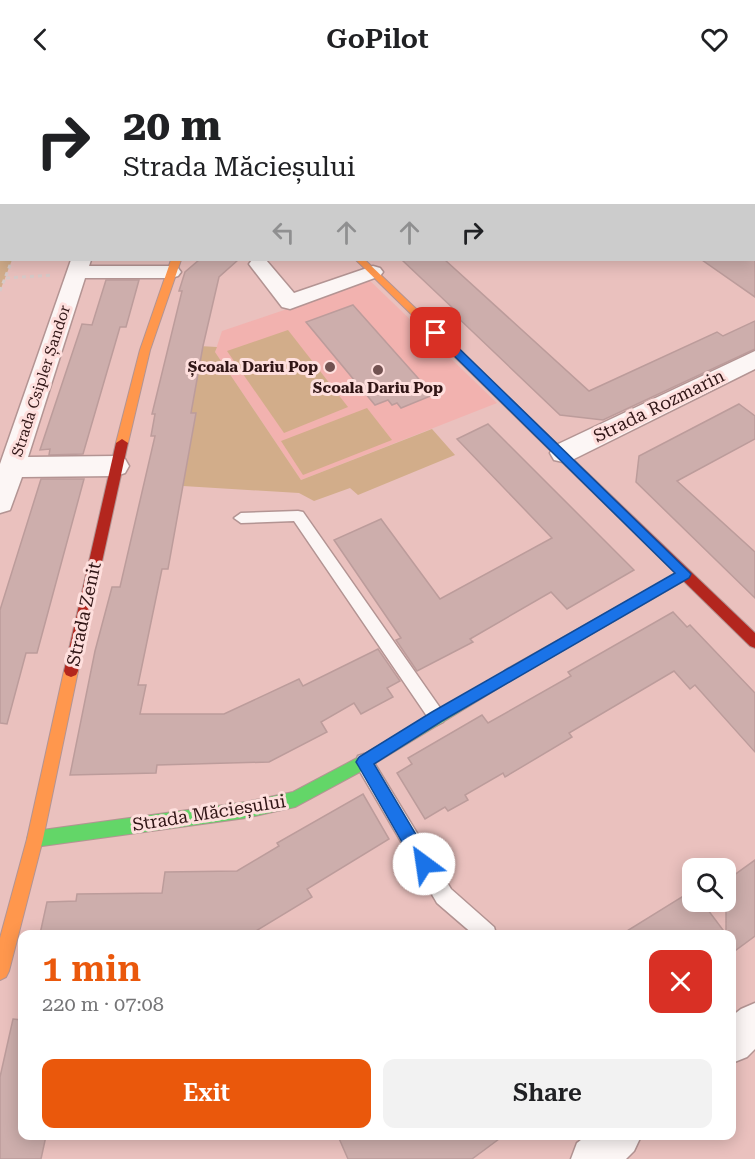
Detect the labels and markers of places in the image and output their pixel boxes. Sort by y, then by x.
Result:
pin [410,307,461,358]
place label: Școala Dariu Pop [188,358,318,377]
marker: Școala Dariu Pop [323,360,337,374]
marker: Scoala Dariu Pop [371,363,385,377]
place label: Scoala Dariu Pop [313,379,443,397]

